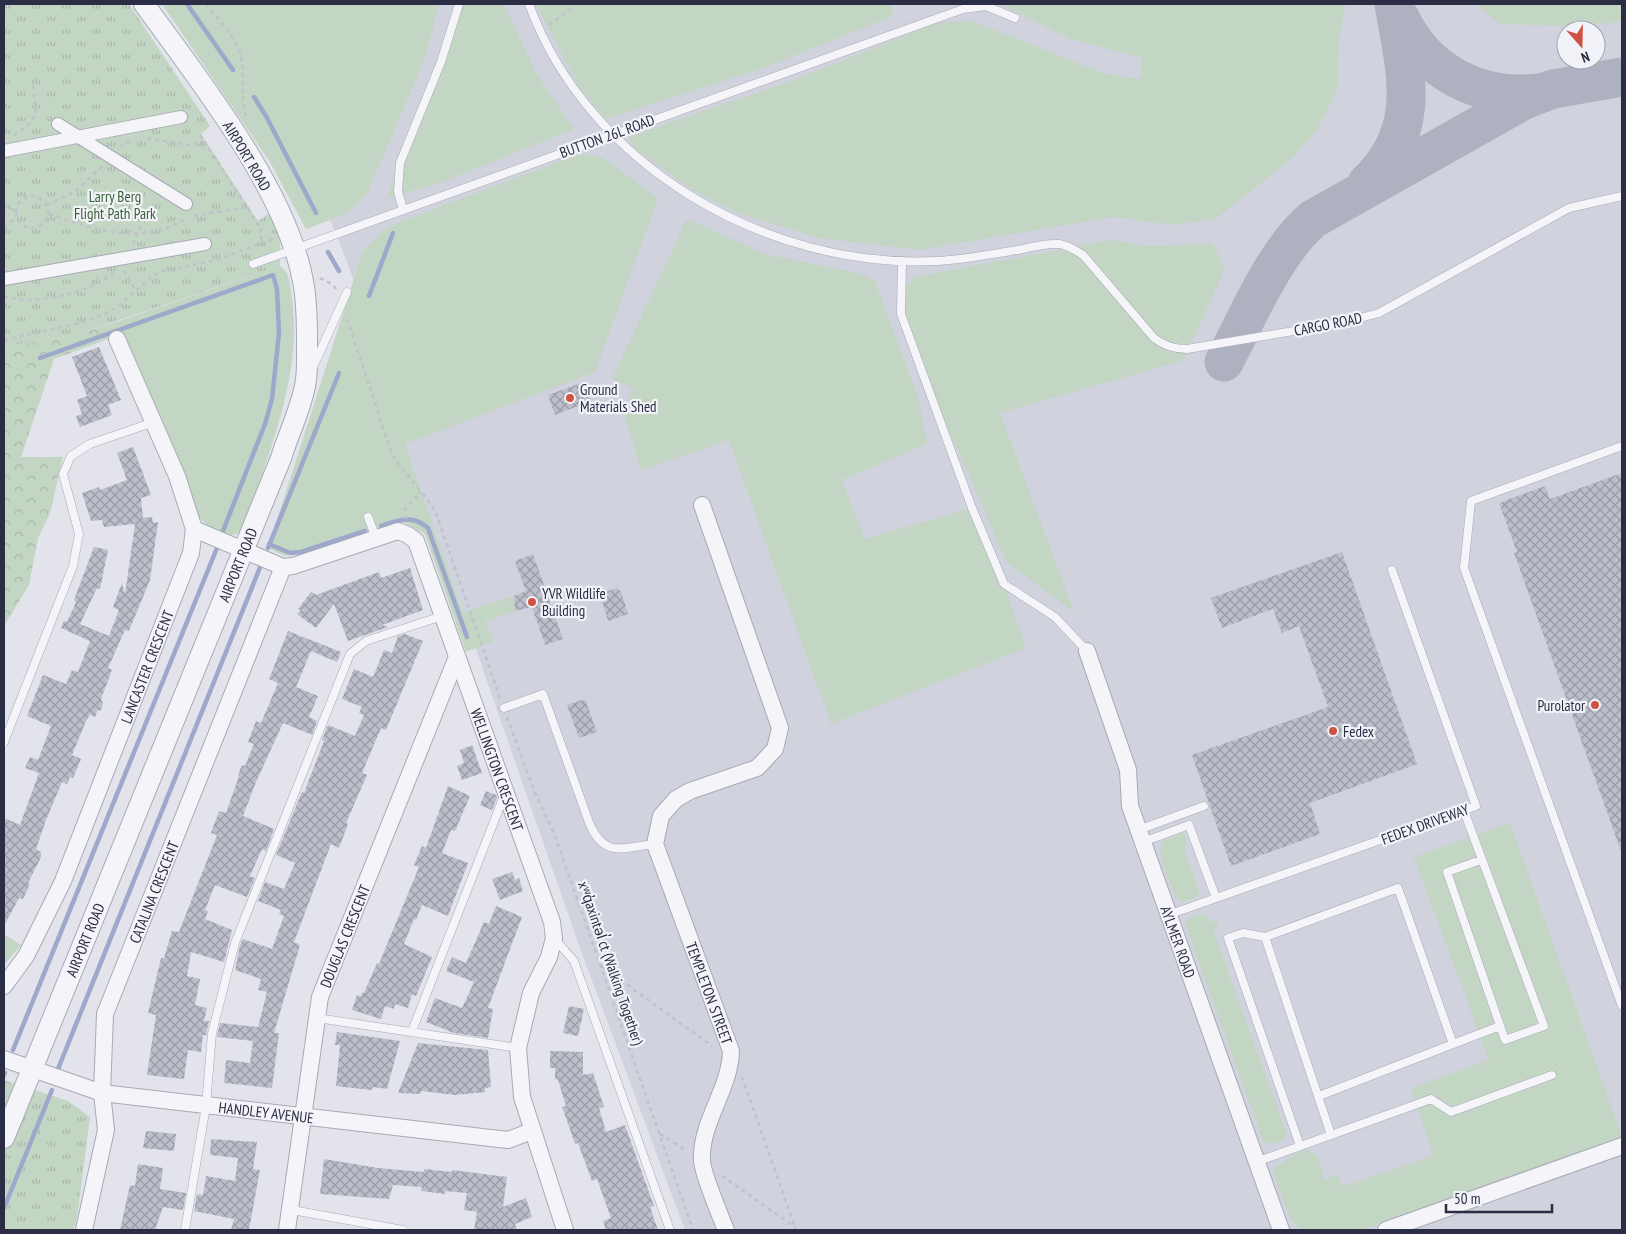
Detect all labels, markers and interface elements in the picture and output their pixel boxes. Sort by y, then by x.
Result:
north arrow [1556,20,1606,70]
text: N [1579,47,1592,67]
street label: BUTTON 26L ROAD [557,110,657,162]
street label: AIRPORT ROAD [219,118,275,194]
park label: Larry Berg Flight Path Park [74,187,156,223]
street label: CARGO ROAD [1292,308,1364,340]
place label: Ground Materials Shed [580,380,657,416]
marker: Ground Materials Shed [564,392,576,404]
street label: AIRPORT ROAD [214,525,261,605]
place label: YVR Wildlife Building [542,584,606,620]
marker: YVR Wildlife Building [526,596,538,608]
street label: LANCASTER CRESCENT [116,607,177,726]
place label: Purolator [1537,696,1586,715]
marker: Purolator [1589,699,1601,711]
street label: WELLINGTON CRESCENT [467,706,528,834]
place label: Fedex [1343,722,1374,741]
marker: Fedex [1327,725,1339,737]
street label: FEDEX DRIVEWAY [1379,799,1472,849]
street label: CATALINA CRESCENT [125,838,183,946]
street label: xʷq̓axintəl̕ ct (Walking Together) [574,879,648,1048]
street label: DOUGLAS CRESCENT [315,882,374,990]
street label: AIRPORT ROAD [61,900,108,980]
street label: AYLMER ROAD [1157,903,1200,981]
street label: TEMPLETON STREET [682,939,737,1047]
street label: HANDLEY AVENUE [218,1097,315,1127]
scale bar [1446,1182,1552,1214]
text: 50 m [1454,1189,1480,1208]

